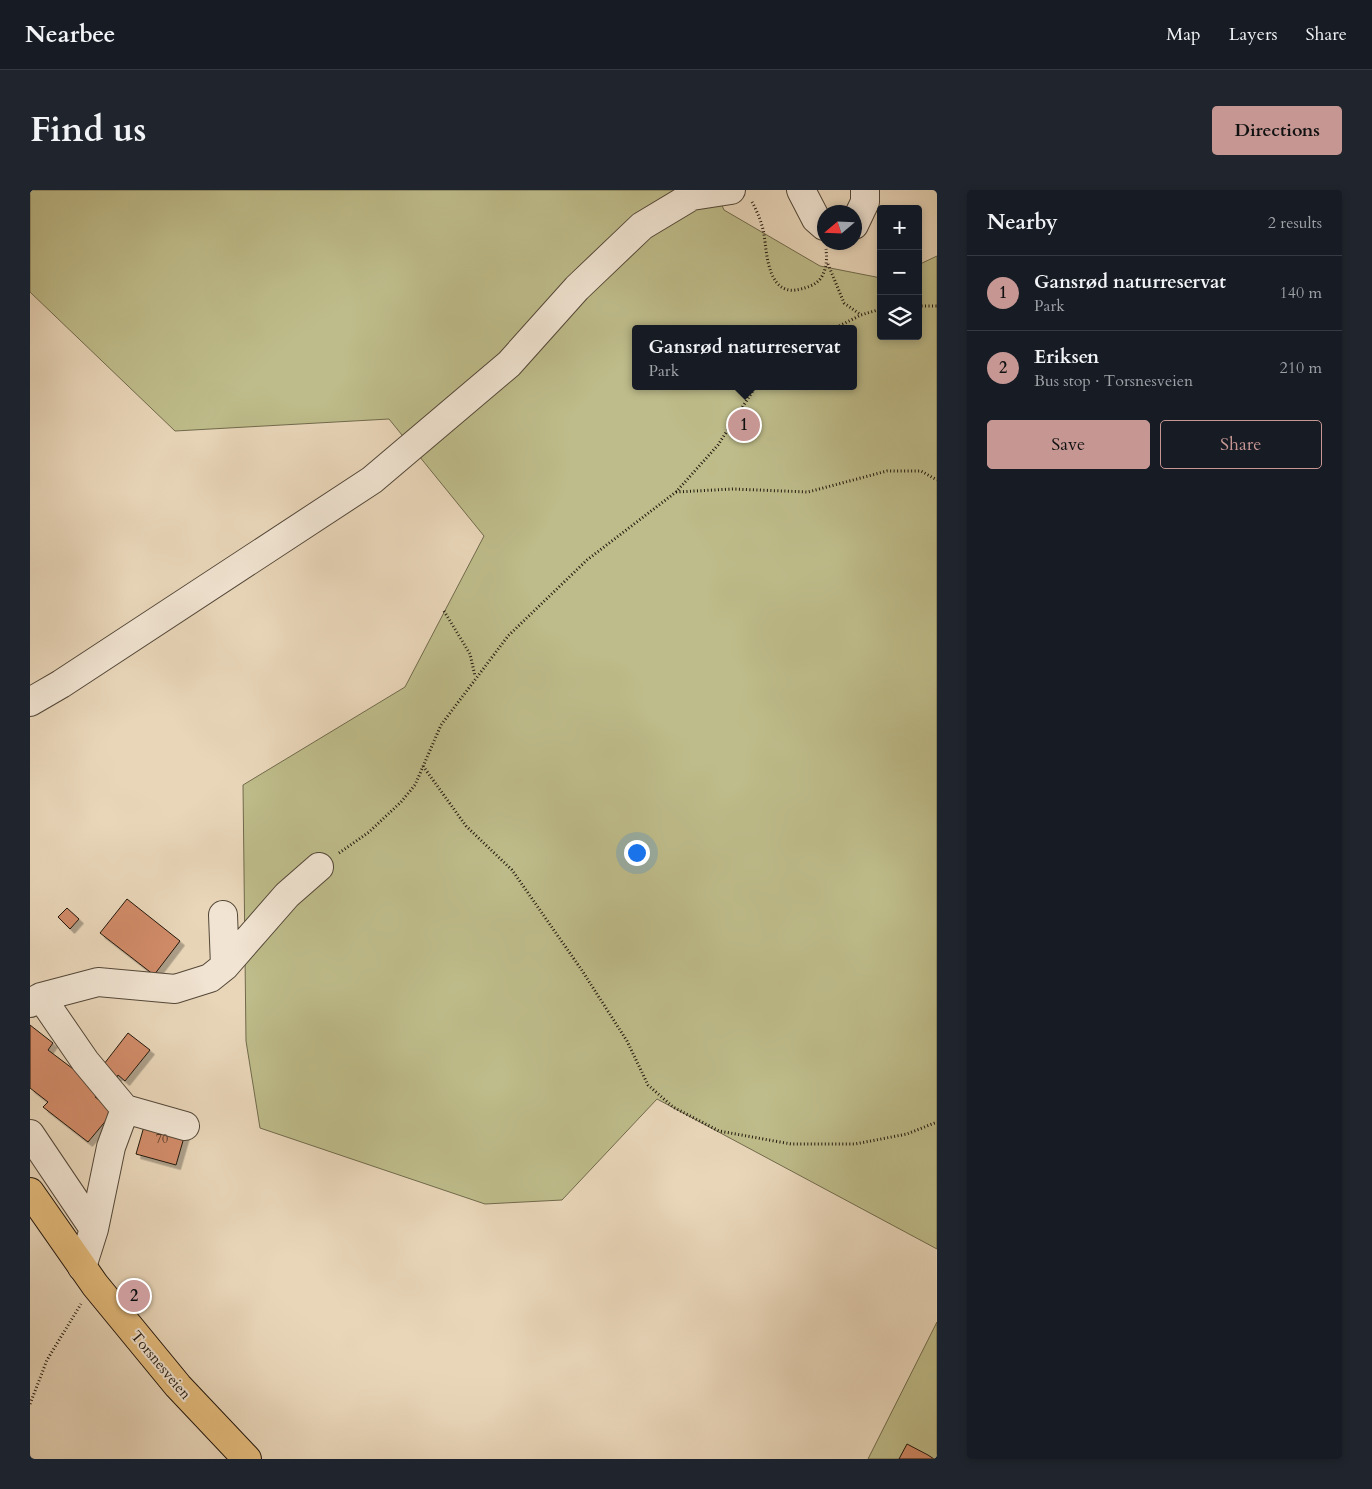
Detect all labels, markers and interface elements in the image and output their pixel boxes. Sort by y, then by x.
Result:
text: Nearbee [25,18,115,51]
text: Map [1166,22,1201,47]
text: Layers [1229,22,1278,47]
text: Share [1306,22,1347,47]
text: Find us [30,106,146,154]
button: Directions [1212,106,1342,155]
north arrow [817,205,862,250]
map controls [877,205,922,340]
button: + [877,205,922,250]
text: Nearby [987,208,1058,237]
text: 2 results [1268,212,1322,234]
button: − [877,250,922,295]
text: Gansrød naturreservat [1034,269,1226,295]
text: 1 [999,282,1007,304]
text: 140 m [1280,282,1322,304]
button: layers [877,295,922,340]
text: Park [1034,295,1065,317]
popup [632,325,857,390]
text: Gansrød naturreservat [648,334,841,360]
text: Eriksen [1034,344,1099,370]
text: 2 [999,357,1007,379]
text: 210 m [1280,357,1322,379]
text: Park [648,360,679,382]
text: Bus stop · Torsnesveien [1034,370,1193,392]
pin: 1 [728,406,760,444]
button: Save [987,420,1150,469]
button: Share [1160,420,1322,469]
your location [624,840,650,866]
house number: 70 [156,1131,168,1147]
pin: 2 [118,1277,150,1315]
street label: Torsnesveien [126,1326,196,1404]

